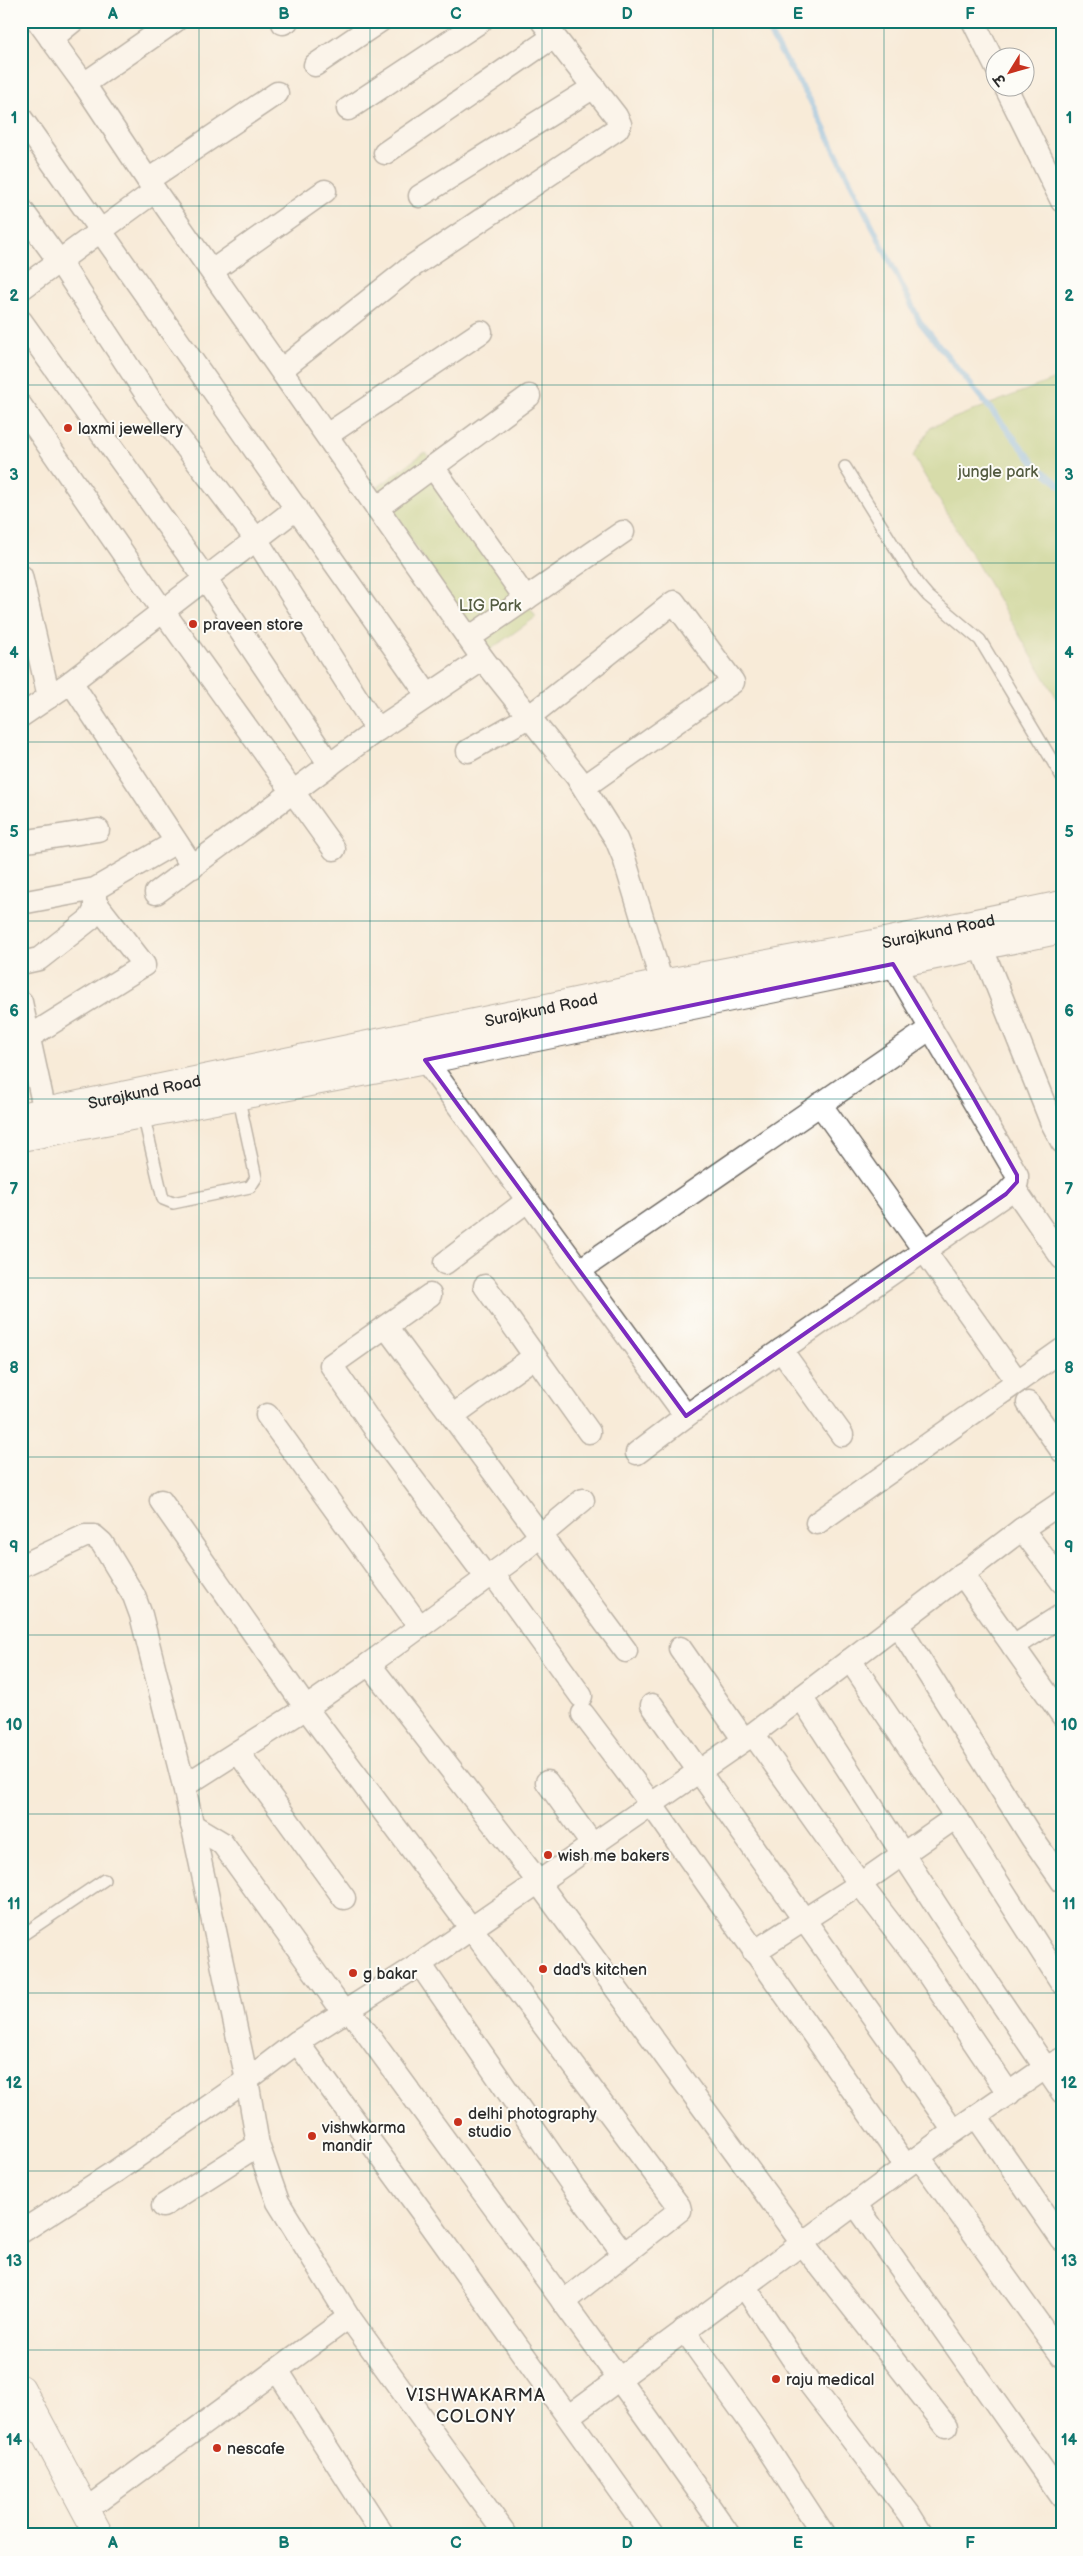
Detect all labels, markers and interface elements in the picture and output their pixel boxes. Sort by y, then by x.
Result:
text: A [107,5,118,24]
text: B [278,5,290,24]
text: C [450,5,462,24]
text: D [621,5,633,24]
text: E [793,5,803,24]
text: F [965,5,975,24]
north arrow [986,48,1036,98]
text: उ [989,69,1011,90]
text: 1 [11,109,17,128]
text: 1 [1066,109,1072,128]
text: 2 [9,287,19,306]
text: 2 [1064,287,1074,306]
place label: laxmi jewellery [78,420,184,439]
marker: laxmi jewellery [62,422,74,434]
park label: jungle park [957,463,1038,482]
text: 3 [9,466,19,485]
text: 3 [1064,466,1074,485]
park label: LIG Park [459,597,521,616]
place label: praveen store [203,616,304,635]
marker: praveen store [187,618,199,630]
text: 4 [9,644,19,663]
text: 4 [1064,644,1074,663]
text: 5 [9,823,19,842]
text: 5 [1064,823,1074,842]
street label: Surajkund Road [880,911,997,953]
street label: Surajkund Road [483,990,599,1032]
text: 6 [9,1002,19,1021]
text: 6 [1064,1002,1074,1021]
street label: Surajkund Road [87,1072,203,1114]
text: 7 [10,1180,19,1199]
text: 7 [1065,1180,1074,1199]
text: 8 [9,1359,19,1378]
text: 8 [1064,1359,1074,1378]
text: 9 [9,1538,19,1557]
text: 9 [1064,1538,1074,1557]
text: 10 [6,1716,22,1735]
text: 10 [1061,1716,1077,1735]
place label: wish me bakers [558,1847,670,1866]
marker: wish me bakers [542,1849,554,1861]
text: 11 [7,1895,21,1914]
text: 11 [1062,1895,1076,1914]
place label: dad's kitchen [553,1961,647,1980]
marker: dad's kitchen [537,1963,549,1975]
place label: g bakar [363,1965,417,1984]
marker: g bakar [347,1967,359,1979]
text: 12 [6,2074,23,2093]
text: 12 [1061,2074,1078,2093]
place label: delhi photography studio [468,2105,598,2142]
marker: delhi photography studio [452,2116,464,2128]
place label: vishwkarma mandir [321,2119,406,2156]
marker: vishwkarma mandir [306,2130,318,2142]
text: 13 [6,2252,22,2271]
text: 13 [1061,2252,1077,2271]
place label: raju medical [786,2371,874,2390]
marker: raju medical [770,2373,782,2385]
district label: VISHWAKARMA COLONY [406,2385,546,2427]
text: 14 [6,2431,23,2450]
text: 14 [1061,2431,1078,2450]
place label: nescafe [227,2440,285,2459]
marker: nescafe [211,2442,223,2454]
text: A [107,2534,118,2553]
text: B [278,2534,290,2553]
text: C [450,2534,462,2553]
text: D [621,2534,633,2553]
text: E [793,2534,803,2553]
text: F [965,2534,975,2553]

